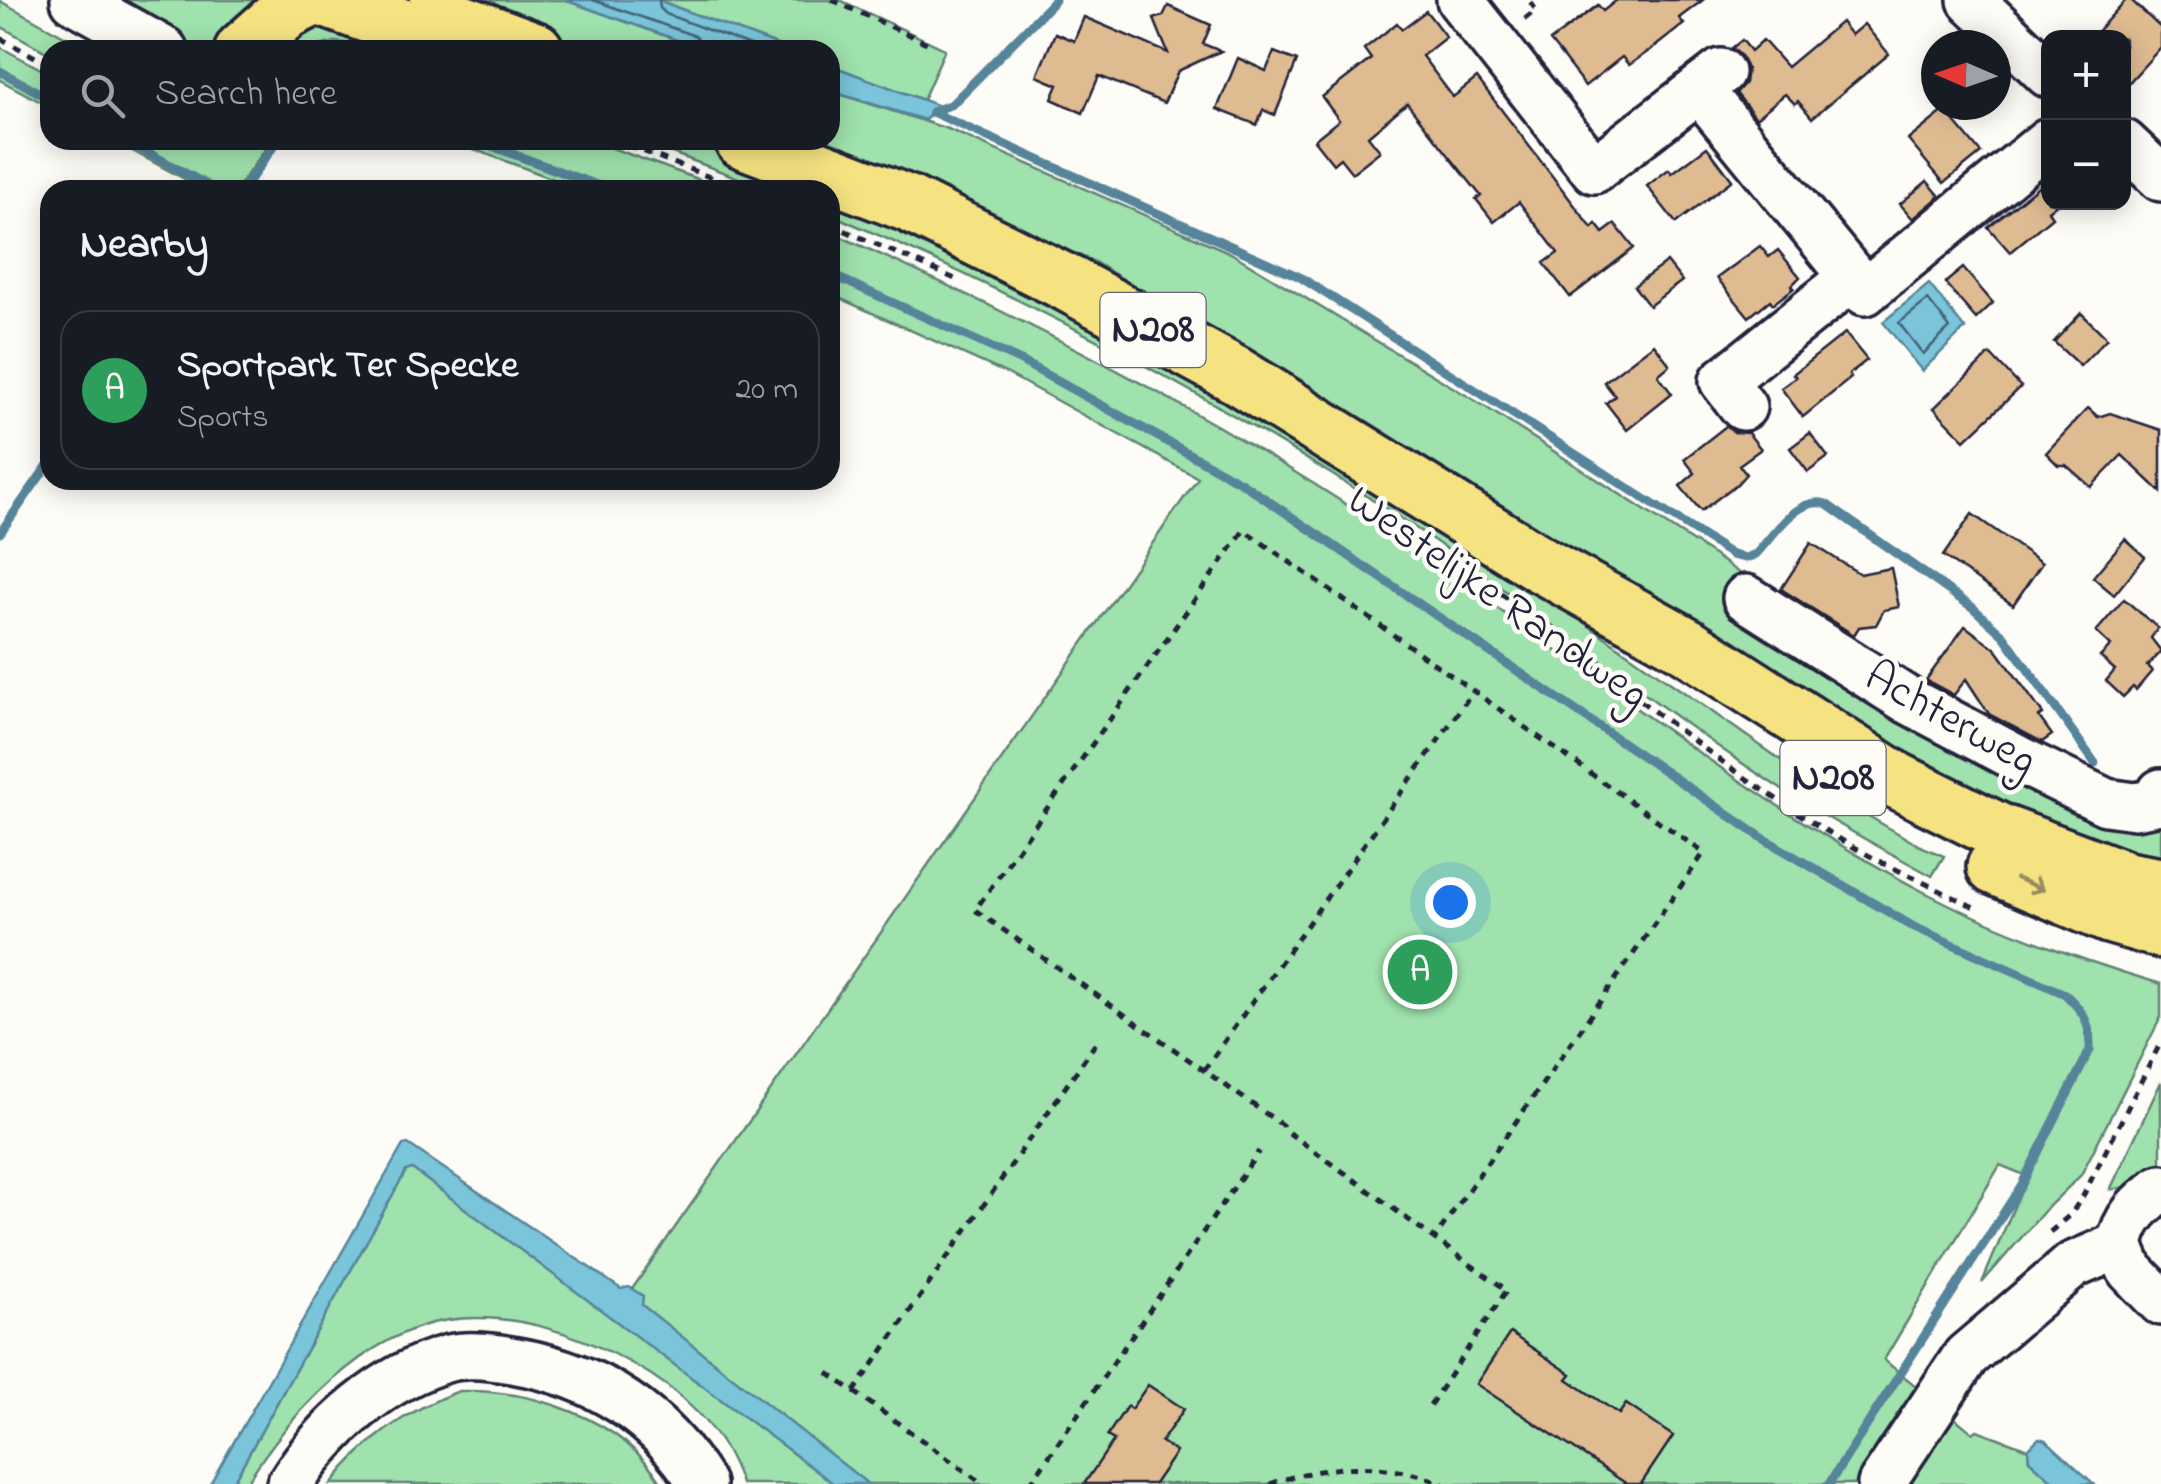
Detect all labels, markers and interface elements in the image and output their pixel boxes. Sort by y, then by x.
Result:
north arrow [1921,30,2011,120]
map controls [2041,30,2131,210]
button: + [2041,30,2131,120]
search box [40,40,840,150]
text: Search here [155,67,337,123]
icon: search [75,68,130,123]
button: − [2041,120,2131,210]
text: Nearby [80,215,208,276]
road number: N208 [1100,293,1206,367]
text: Sportpark Ter Specke [177,339,518,395]
text: A [105,367,124,414]
text: 20 m [735,367,798,414]
text: Sports [177,395,269,442]
street label: Westelijke Randweg [1332,470,1662,729]
street label: Achterweg [1851,646,2048,795]
road number: N208 [1780,741,1886,815]
one-way arrow [2015,876,2045,894]
your location [1425,877,1476,928]
pin: A [1388,934,1452,1010]

